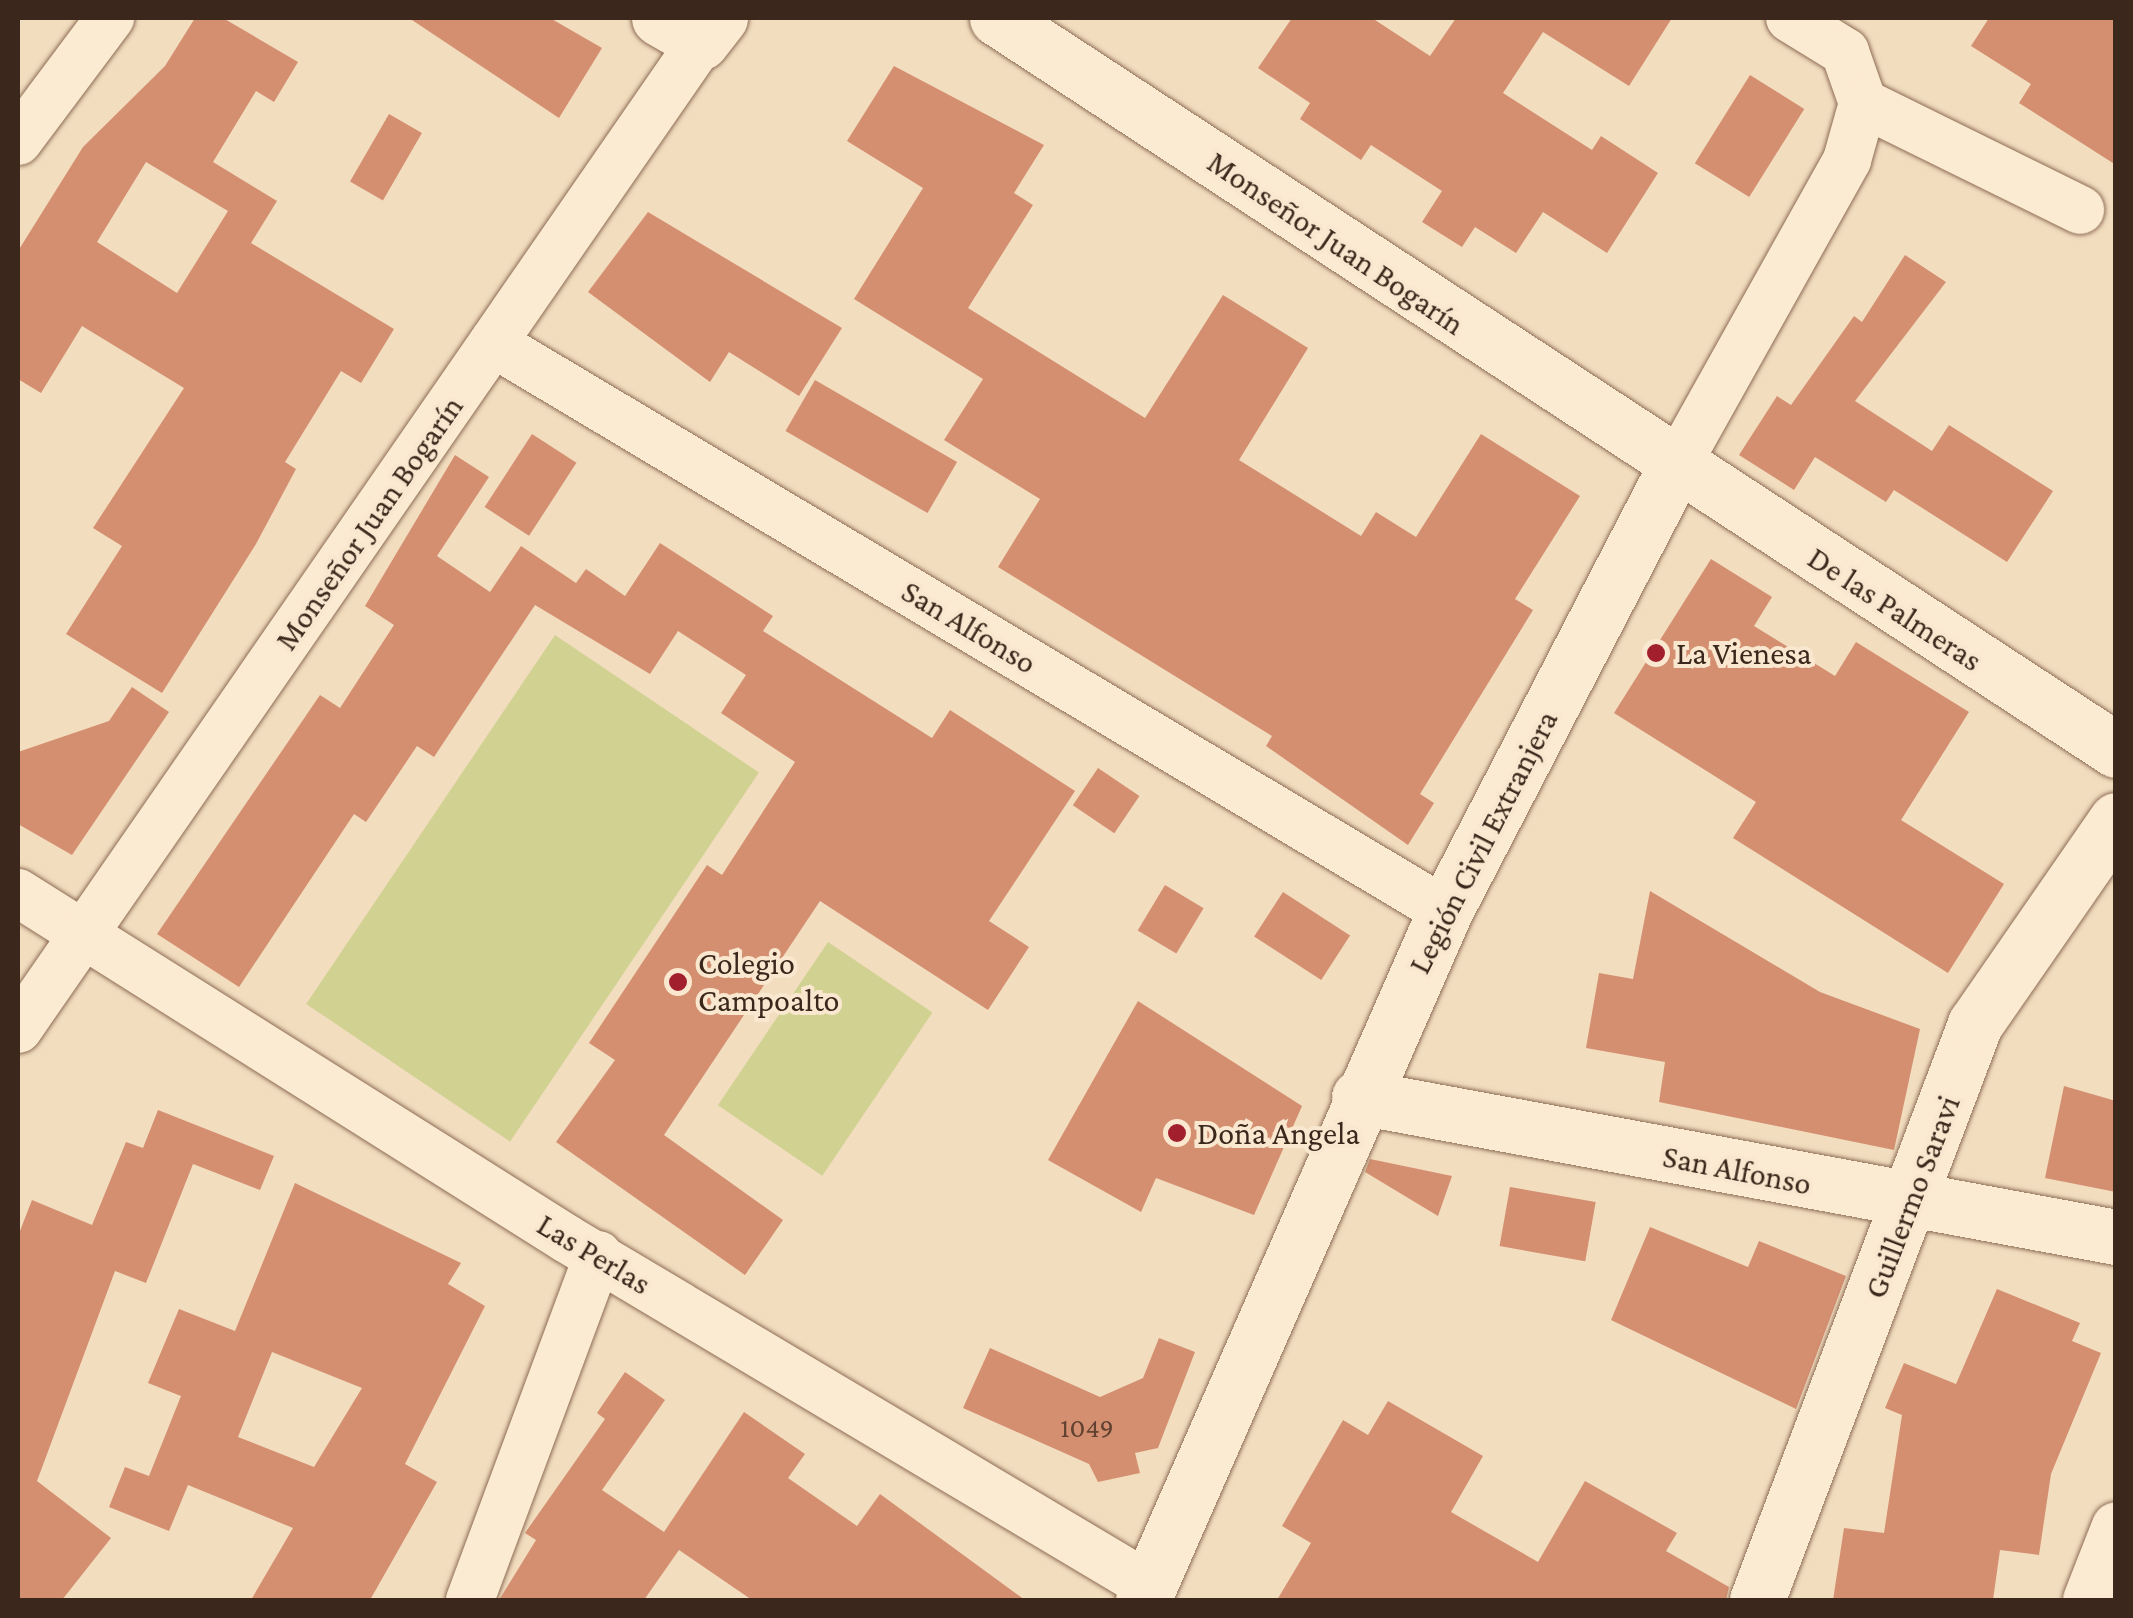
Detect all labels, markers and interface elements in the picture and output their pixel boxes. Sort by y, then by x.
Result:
street label: Monseñor Juan Bogarín [1200,143,1472,343]
street label: Monseñor Juan Bogarín [267,388,471,658]
street label: De las Palmeras [1801,538,1989,680]
street label: San Alfonso [895,572,1043,682]
place label: La Vienesa [1676,634,1812,672]
marker: La Vienesa [1645,642,1667,664]
street label: Legión Civil Extranjera [1400,704,1566,980]
place label: Colegio Campoalto [698,945,839,1020]
marker: Colegio Campoalto [667,971,689,993]
street label: Guillermo Saravi [1856,1090,1968,1304]
place label: Doña Angela [1197,1114,1360,1152]
marker: Doña Angela [1166,1122,1188,1144]
street label: San Alfonso [1660,1137,1814,1203]
street label: Las Perlas [530,1205,658,1303]
house number: 1049 [1060,1411,1114,1445]

